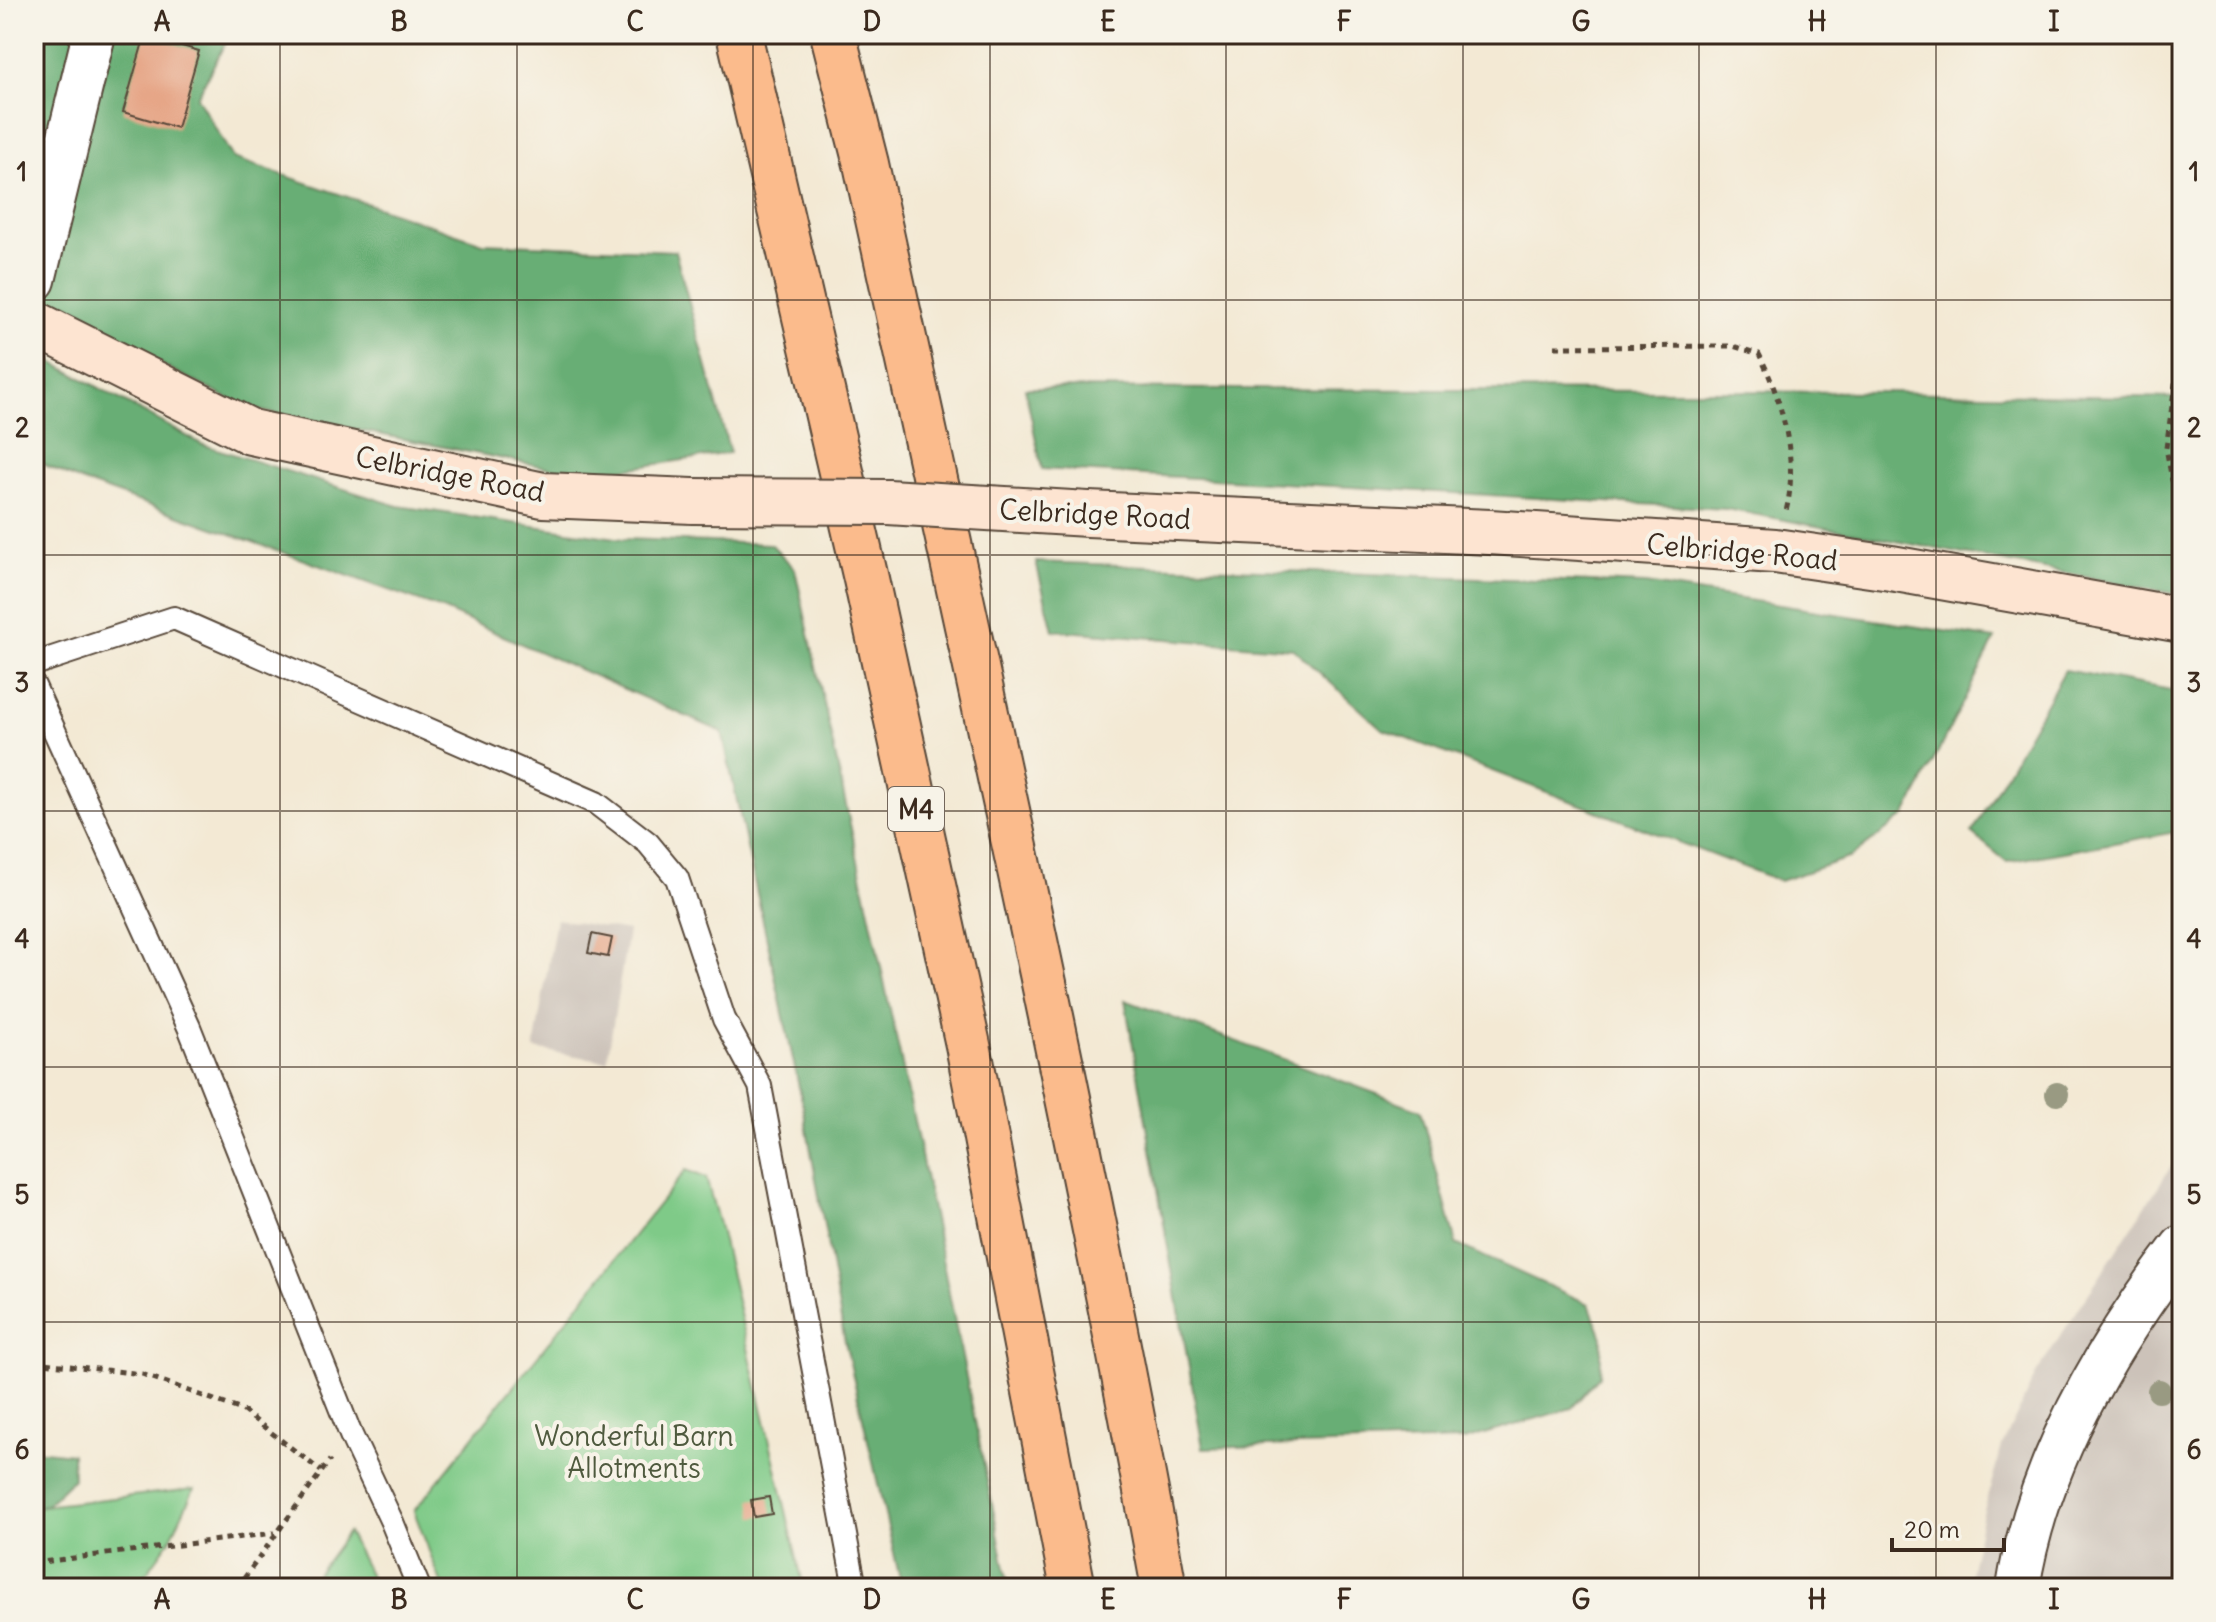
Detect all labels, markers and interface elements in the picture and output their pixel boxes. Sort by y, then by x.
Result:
text: A [154,5,171,38]
text: B [390,5,408,38]
text: C [626,5,644,38]
text: D [863,5,881,38]
text: E [1100,5,1116,38]
text: F [1337,5,1352,38]
text: G [1572,5,1591,38]
text: H [1808,5,1826,38]
text: I [2048,5,2060,38]
text: 1 [17,155,27,188]
text: 1 [2189,155,2199,188]
text: 2 [15,411,29,444]
text: 2 [2187,411,2201,444]
street label: Celbridge Road [352,438,548,510]
street label: Celbridge Road [998,491,1192,537]
street label: Celbridge Road [1645,526,1839,578]
text: 3 [15,666,29,699]
text: 3 [2187,666,2201,699]
road number: M4 [888,787,944,831]
text: 4 [14,922,30,955]
text: 4 [2186,922,2202,955]
text: 5 [15,1178,30,1211]
text: 5 [2187,1178,2202,1211]
park label: Wonderful Barn Allotments [534,1418,734,1486]
text: 6 [14,1433,30,1466]
text: 6 [2186,1433,2202,1466]
scale bar [1892,1502,2004,1552]
text: 20 m [1904,1514,1960,1544]
text: A [154,1583,171,1616]
text: B [390,1583,408,1616]
text: C [626,1583,644,1616]
text: D [863,1583,881,1616]
text: E [1100,1583,1116,1616]
text: F [1337,1583,1352,1616]
text: G [1572,1583,1591,1616]
text: H [1808,1583,1826,1616]
text: I [2048,1583,2060,1616]

